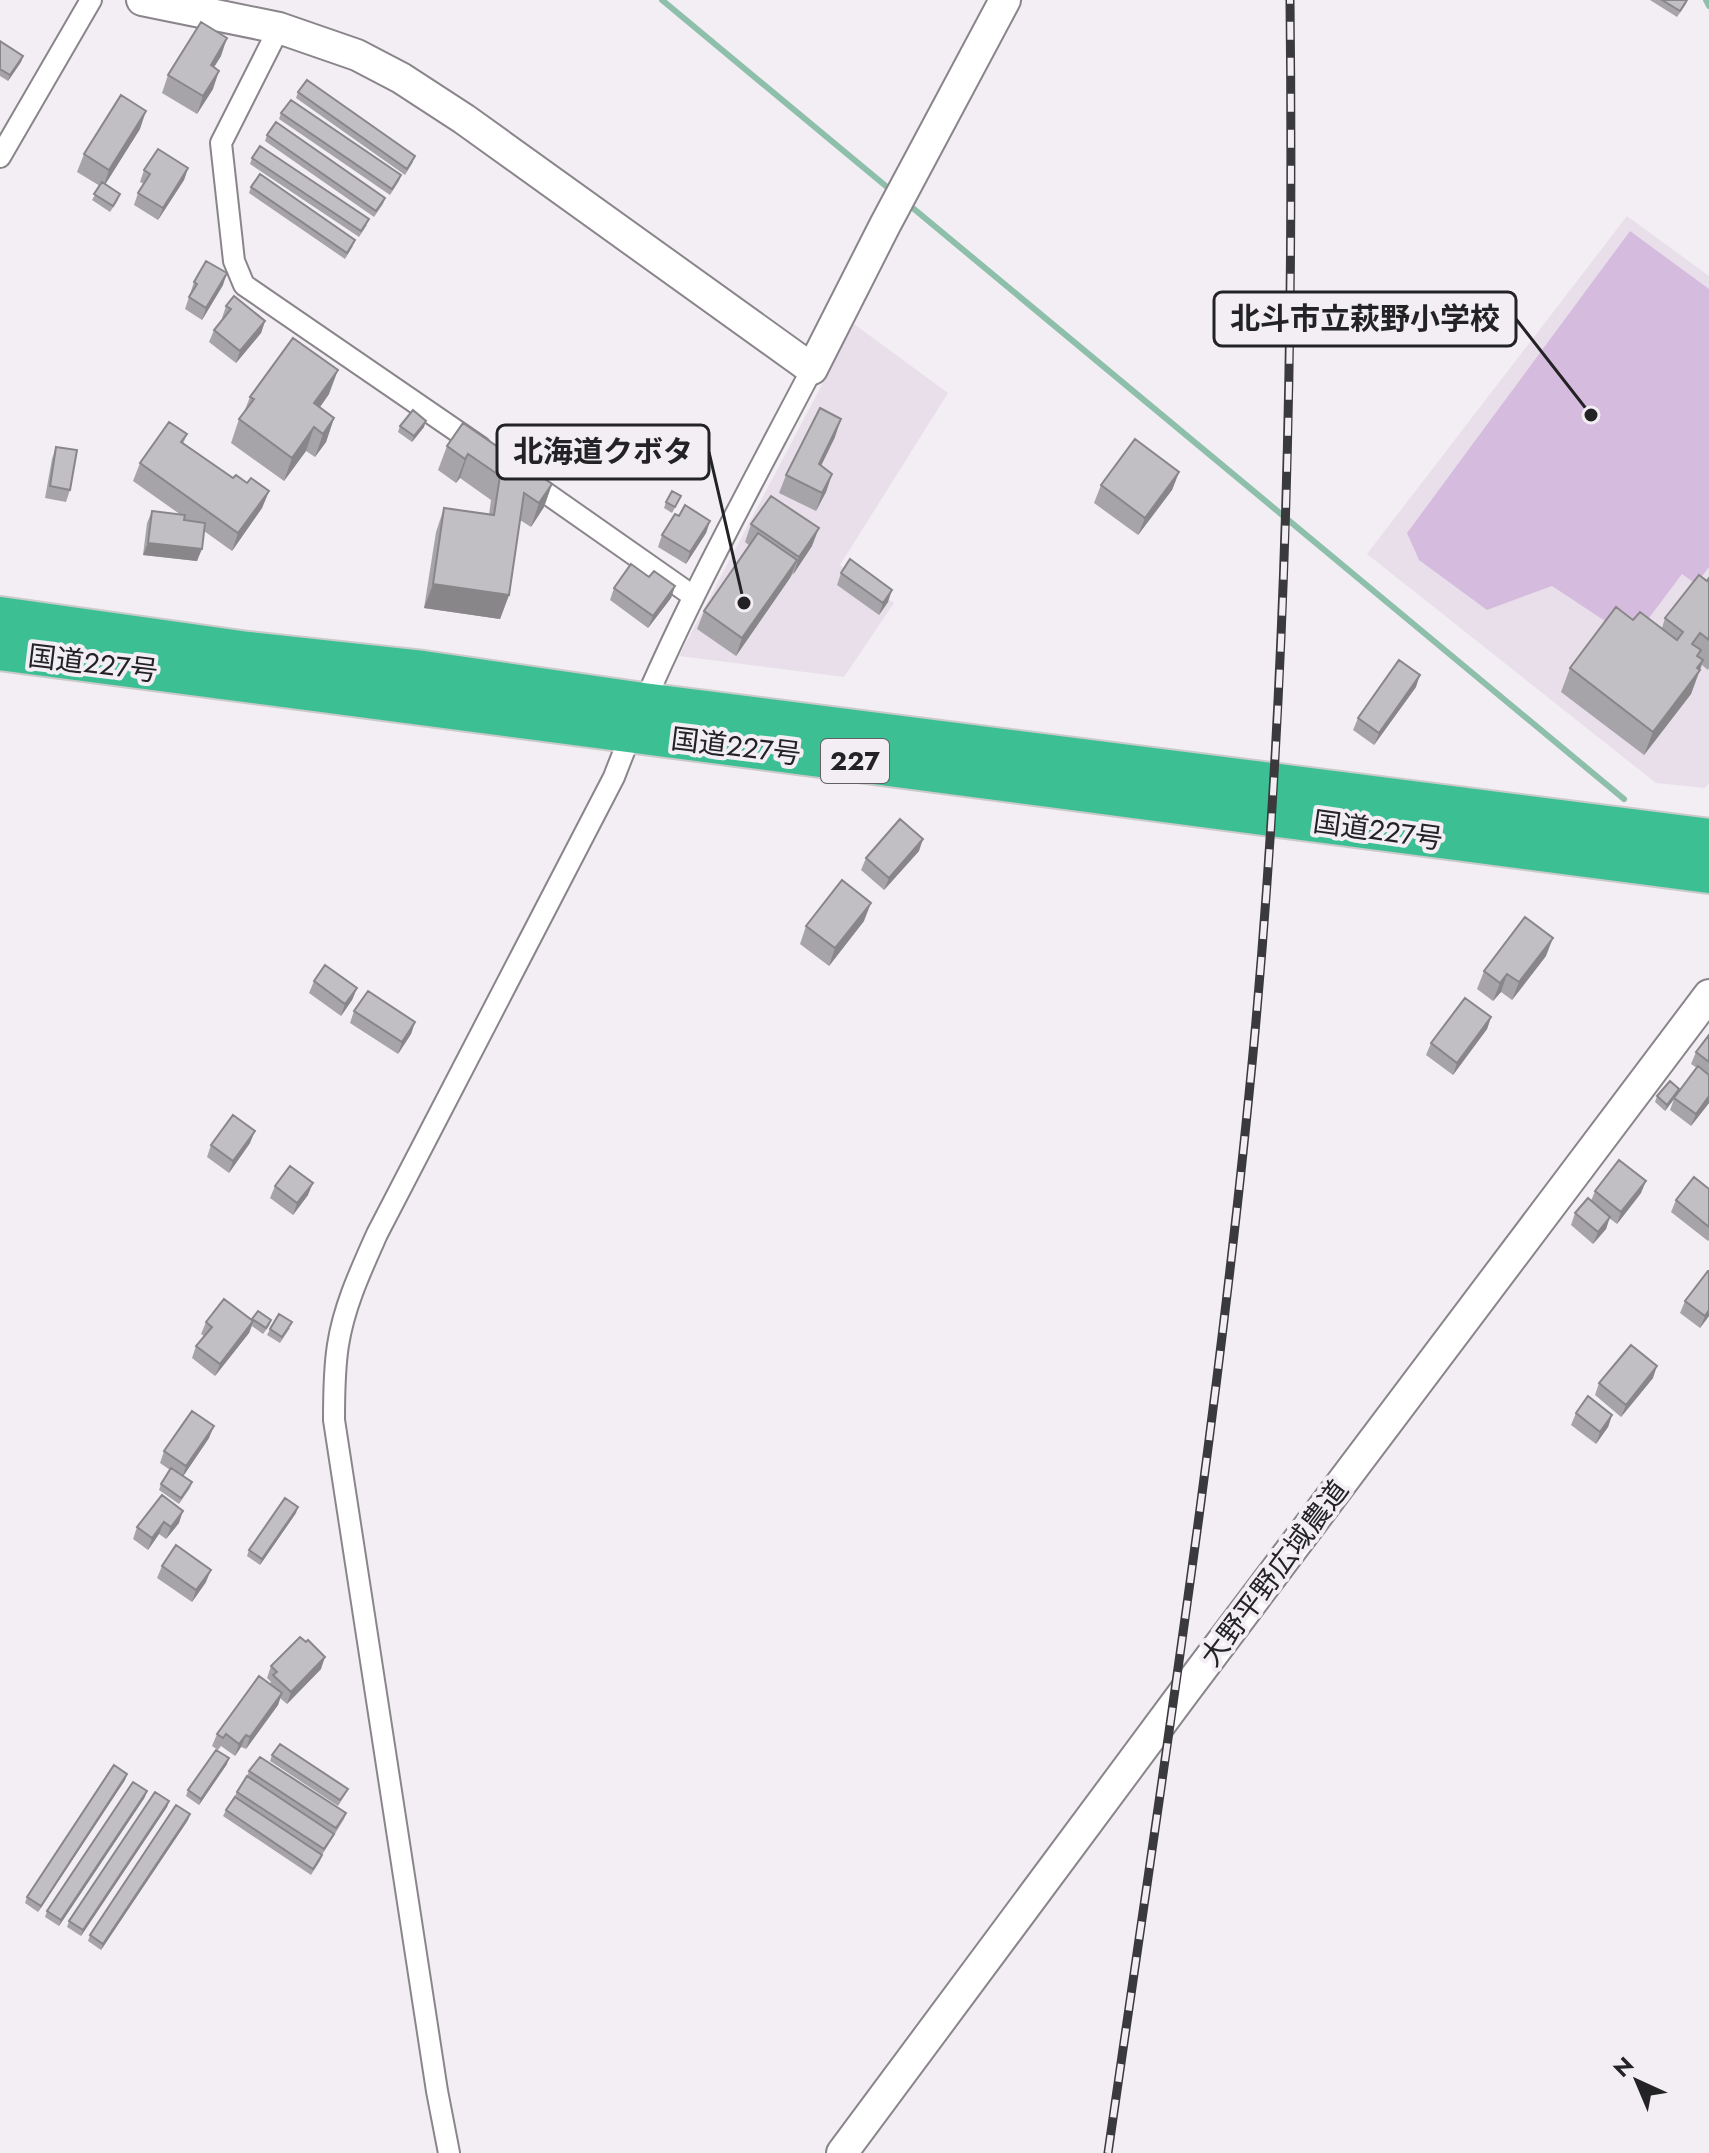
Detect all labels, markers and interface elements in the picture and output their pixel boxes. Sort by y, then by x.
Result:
callout: 北斗市立萩野小学校 [1214,292,1516,346]
text: 北斗市立萩野小学校 [1230,297,1500,340]
callout: 北海道クボタ [497,425,709,479]
text: 北海道クボタ [513,430,693,473]
street label: 国道227号 [26,635,160,692]
street label: 国道227号 [669,718,803,775]
road number: 227 [821,739,889,783]
street label: 国道227号 [1310,801,1445,860]
street label: 大野平野広域農道 [1191,1472,1358,1675]
north arrow [1597,2041,1677,2121]
text: N [1606,2049,1641,2084]

